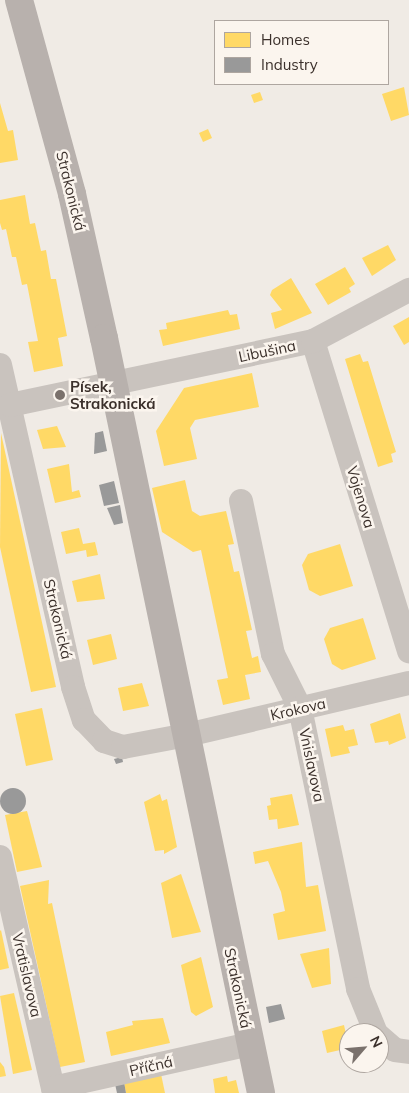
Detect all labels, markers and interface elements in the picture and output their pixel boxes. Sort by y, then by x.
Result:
legend [214,20,389,85]
text: Homes [261,30,310,49]
text: Industry [261,55,318,74]
street label: Strakonická [52,149,90,233]
street label: Libušina [237,336,297,366]
place label: Písek, Strakonická [70,377,156,412]
marker: Písek, Strakonická [54,389,66,401]
street label: Vojenova [343,464,379,530]
street label: Strakonická [40,577,76,661]
street label: Krokova [269,694,327,724]
street label: Vnislavova [295,726,329,804]
street label: Vratislavova [9,931,45,1019]
street label: Strakonická [221,946,255,1030]
north arrow [339,1023,389,1073]
text: N [366,1033,387,1050]
street label: Příčná [128,1052,174,1080]

